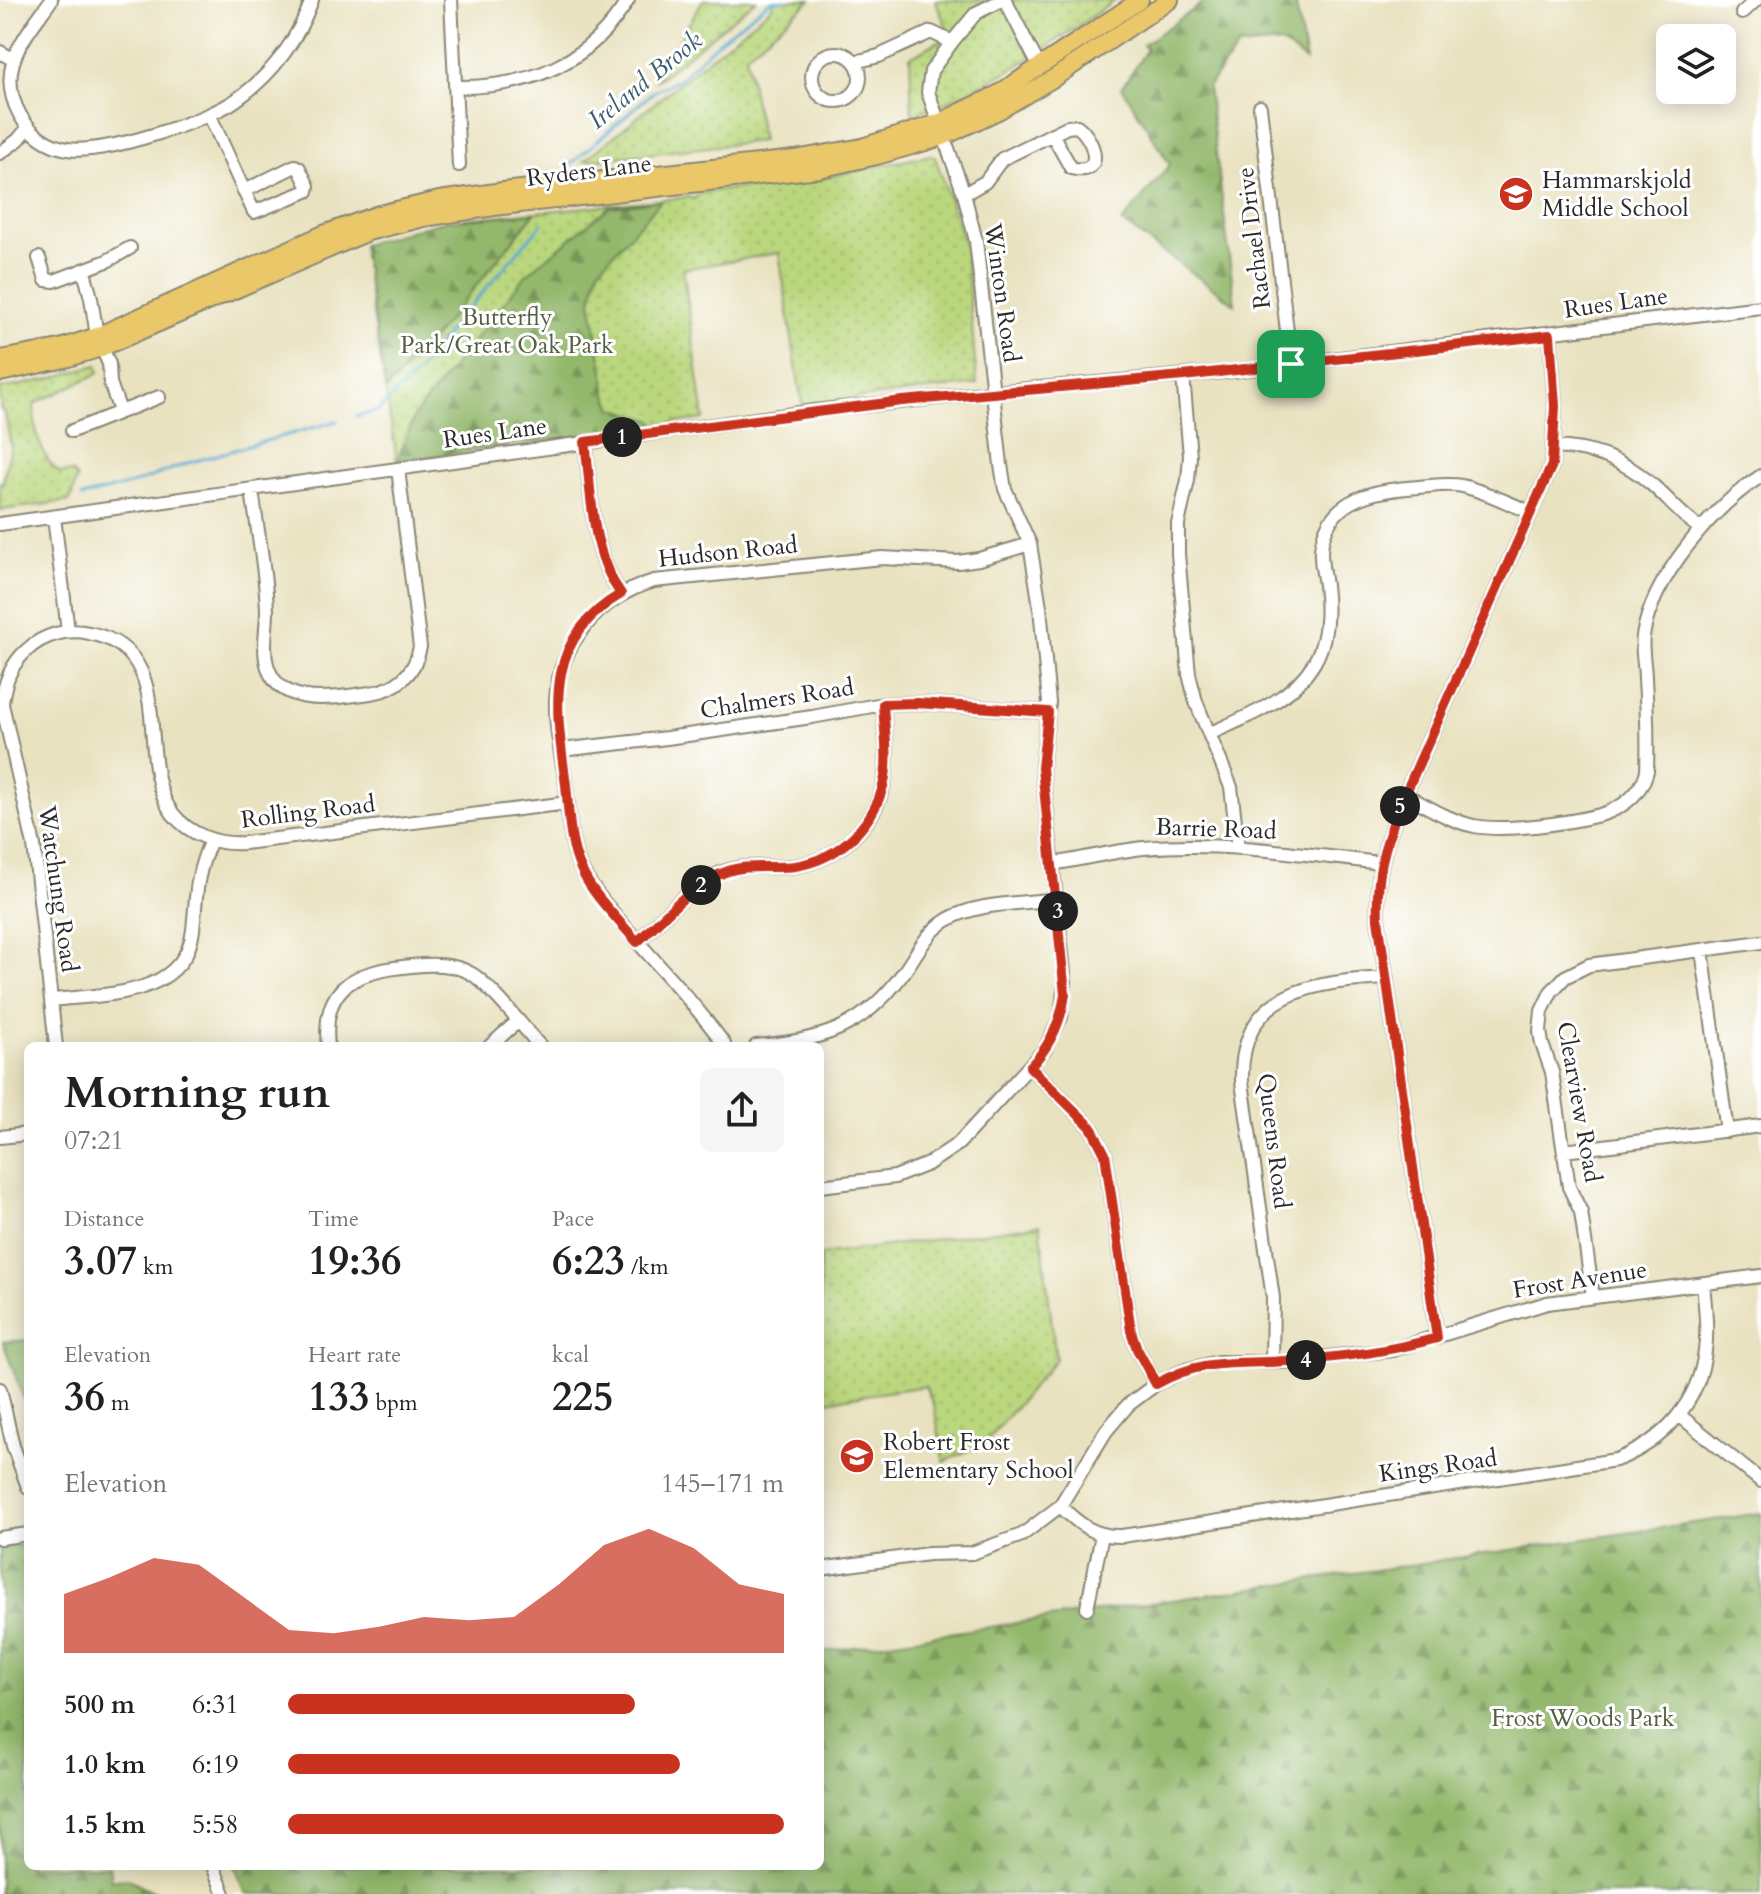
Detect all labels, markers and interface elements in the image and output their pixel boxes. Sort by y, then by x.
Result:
water label: Ireland Brook [580,23,710,137]
map controls [1656,24,1736,104]
button: layers [1656,24,1736,104]
street label: Ryders Lane [525,147,653,195]
place label: Hammarskjold Middle School [1542,164,1692,225]
street label: Rachael Drive [1229,165,1279,311]
school or university icon: Hammarskjold Middle School [1497,175,1535,213]
street label: Winton Road [976,220,1028,365]
street label: Rues Lane [1562,279,1670,327]
park label: Butterfly Park/Great Oak Park [400,301,614,362]
pin [1257,330,1325,398]
icon: arrive [1269,342,1313,386]
street label: Rues Lane [441,409,549,457]
pin: 1 [602,417,642,457]
text: 1 [616,422,628,452]
street label: Hudson Road [657,528,799,576]
street label: Chalmers Road [698,671,856,727]
pin: 5 [1380,786,1420,826]
street label: Rolling Road [239,787,377,837]
text: 5 [1394,791,1406,821]
street label: Watchung Road [30,803,86,975]
street label: Barrie Road [1155,810,1277,848]
pin: 2 [681,865,721,905]
text: 2 [695,870,707,900]
pin: 3 [1038,891,1078,931]
text: 3 [1052,896,1064,926]
street label: Clearview Road [1549,1019,1609,1185]
text: Morning run [64,1063,330,1123]
button: share [700,1068,784,1152]
street label: Queens Road [1249,1071,1299,1211]
text: 07:21 [64,1123,124,1158]
text: Distance [64,1204,144,1234]
text: Time [308,1204,359,1234]
text: Pace [552,1204,595,1234]
text: 3.07 [64,1234,137,1289]
text: 19:36 [308,1234,402,1289]
text: 6:23 [552,1234,625,1289]
text: km [137,1252,173,1282]
text: /km [625,1252,669,1282]
street label: Frost Avenue [1511,1253,1649,1307]
text: Elevation [64,1340,151,1370]
text: Heart rate [308,1340,401,1370]
text: kcal [552,1340,589,1370]
pin: 4 [1286,1340,1326,1380]
text: 4 [1300,1345,1312,1375]
text: 36 [64,1370,105,1425]
text: 133 [308,1370,369,1425]
text: 225 [552,1370,613,1425]
text: m [105,1388,130,1418]
text: bpm [369,1388,418,1418]
place label: Robert Frost Elementary School [883,1426,1074,1487]
school or university icon: Robert Frost Elementary School [838,1437,876,1475]
street label: Kings Road [1377,1441,1499,1491]
text: Elevation [64,1466,167,1501]
text: 145–171 m [661,1466,784,1501]
text: 500 m [64,1687,135,1722]
text: 6:31 [192,1687,239,1722]
park label: Frost Woods Park [1491,1702,1675,1735]
text: 1.0 km [64,1747,145,1782]
text: 6:19 [192,1747,239,1782]
text: 1.5 km [64,1807,145,1842]
text: 5:58 [192,1807,239,1842]

